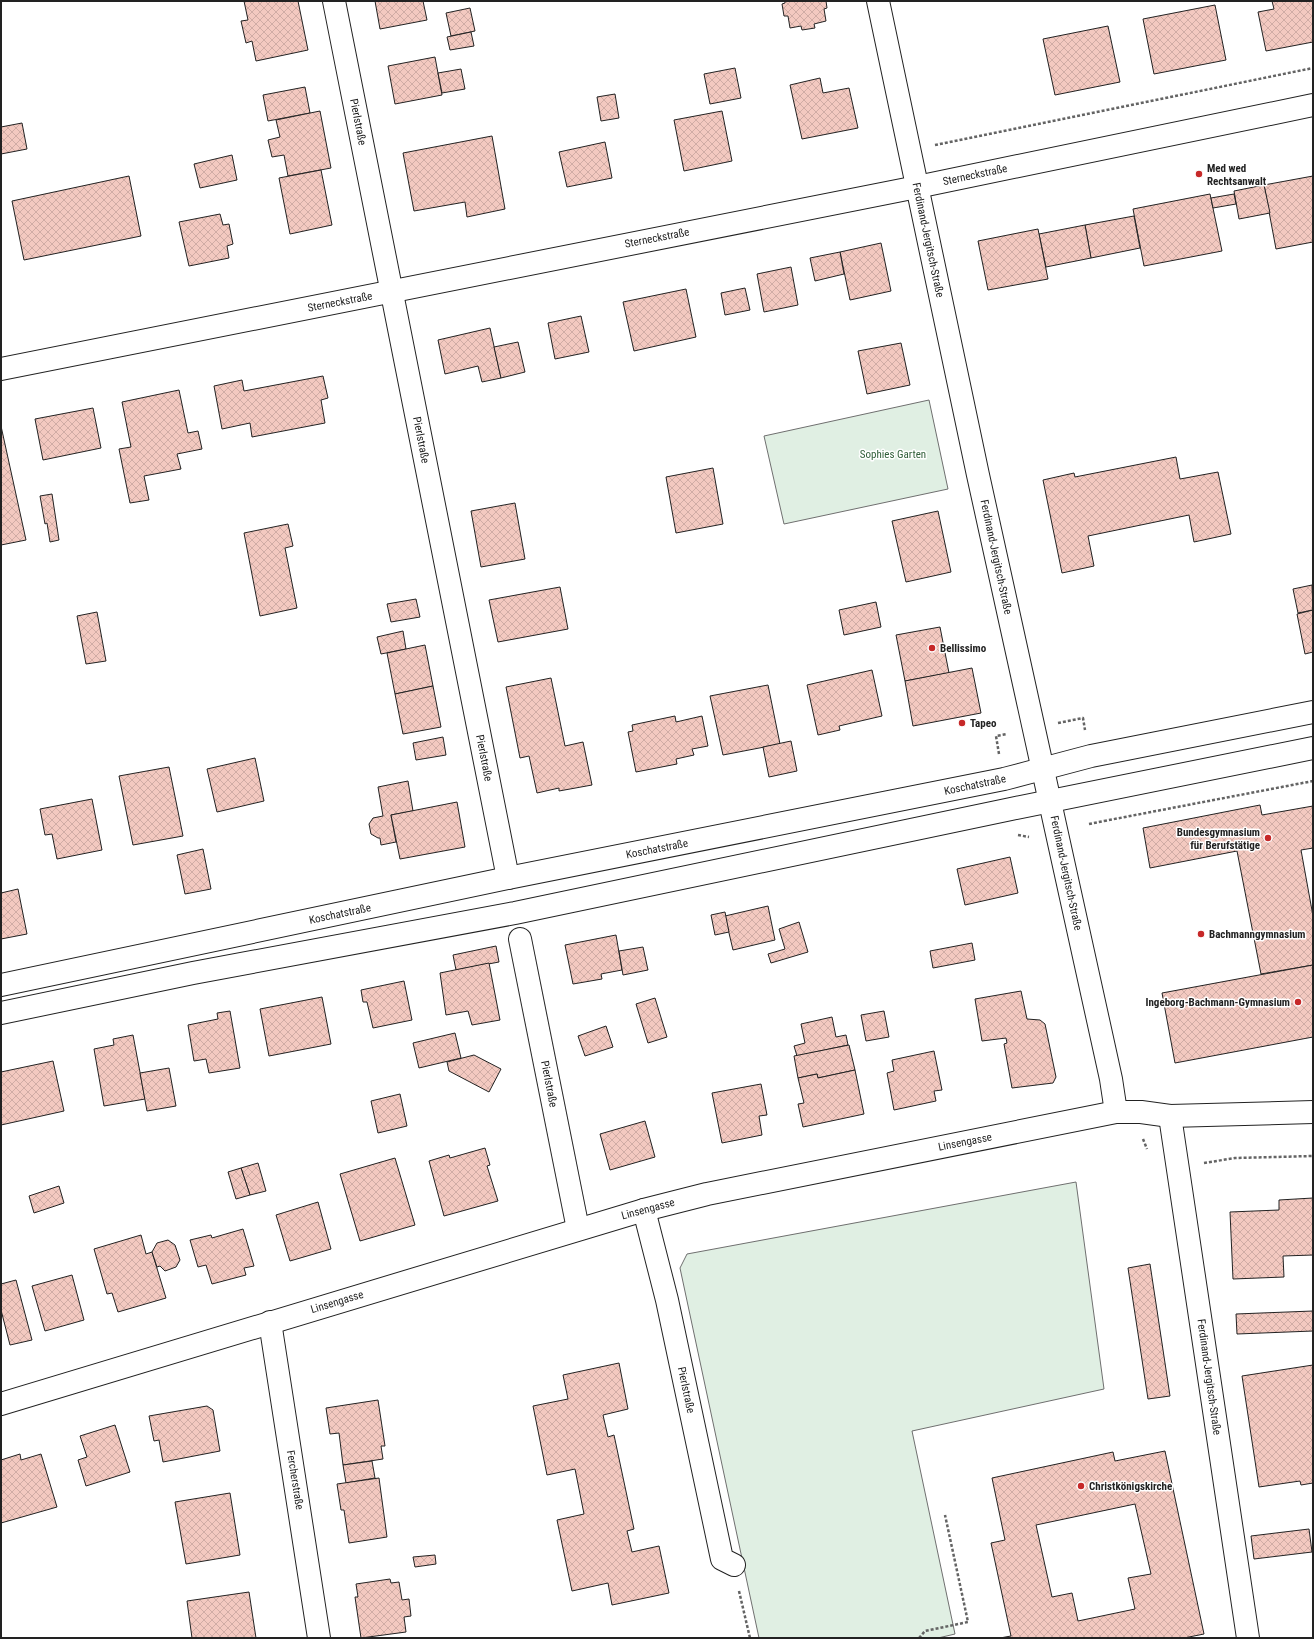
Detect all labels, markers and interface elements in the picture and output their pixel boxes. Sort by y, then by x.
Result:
street label: Pierlstraße [347,98,369,146]
street label: Sterneckstraße [942,162,1008,188]
place label: Med wed Rechtsanwalt [1207,162,1267,188]
marker: Med wed Rechtsanwalt [1194,169,1204,179]
street label: Ferdinand-Jergitsch-Straße [909,181,947,299]
street label: Sterneckstraße [624,225,690,251]
street label: Sterneckstraße [307,289,373,315]
street label: Pierlstraße [410,416,432,464]
park label: Sophies Garten [860,448,926,461]
street label: Ferdinand-Jergitsch-Straße [977,498,1015,616]
place label: Bellissimo [940,642,987,655]
marker: Bellissimo [927,643,937,653]
place label: Tapeo [970,717,997,730]
marker: Tapeo [957,718,967,728]
street label: Pierlstraße [473,734,495,782]
street label: Koschatstraße [943,772,1007,798]
street label: Ferdinand-Jergitsch-Straße [1047,814,1085,932]
place label: Bundesgymnasium für Berufstätige [1177,826,1260,852]
marker: Bundesgymnasium für Berufstätige [1263,833,1273,843]
street label: Koschatstraße [625,837,689,861]
street label: Koschatstraße [308,901,372,927]
place label: Bachmanngymnasium [1209,928,1306,941]
marker: Bachmanngymnasium [1196,929,1206,939]
place label: Ingeborg-Bachmann-Gymnasium [1145,996,1290,1009]
marker: Ingeborg-Bachmann-Gymnasium [1293,997,1303,1007]
street label: Pierlstraße [538,1060,560,1108]
street label: Linsengasse [937,1130,993,1154]
street label: Linsengasse [620,1196,676,1222]
street label: Linsengasse [309,1288,365,1316]
street label: Ferdinand-Jergitsch-Straße [1194,1318,1224,1436]
street label: Pierlstraße [675,1366,697,1414]
street label: Fercherstraße [284,1449,306,1511]
place label: Christkönigskirche [1089,1480,1172,1493]
marker: Christkönigskirche [1076,1481,1086,1491]

